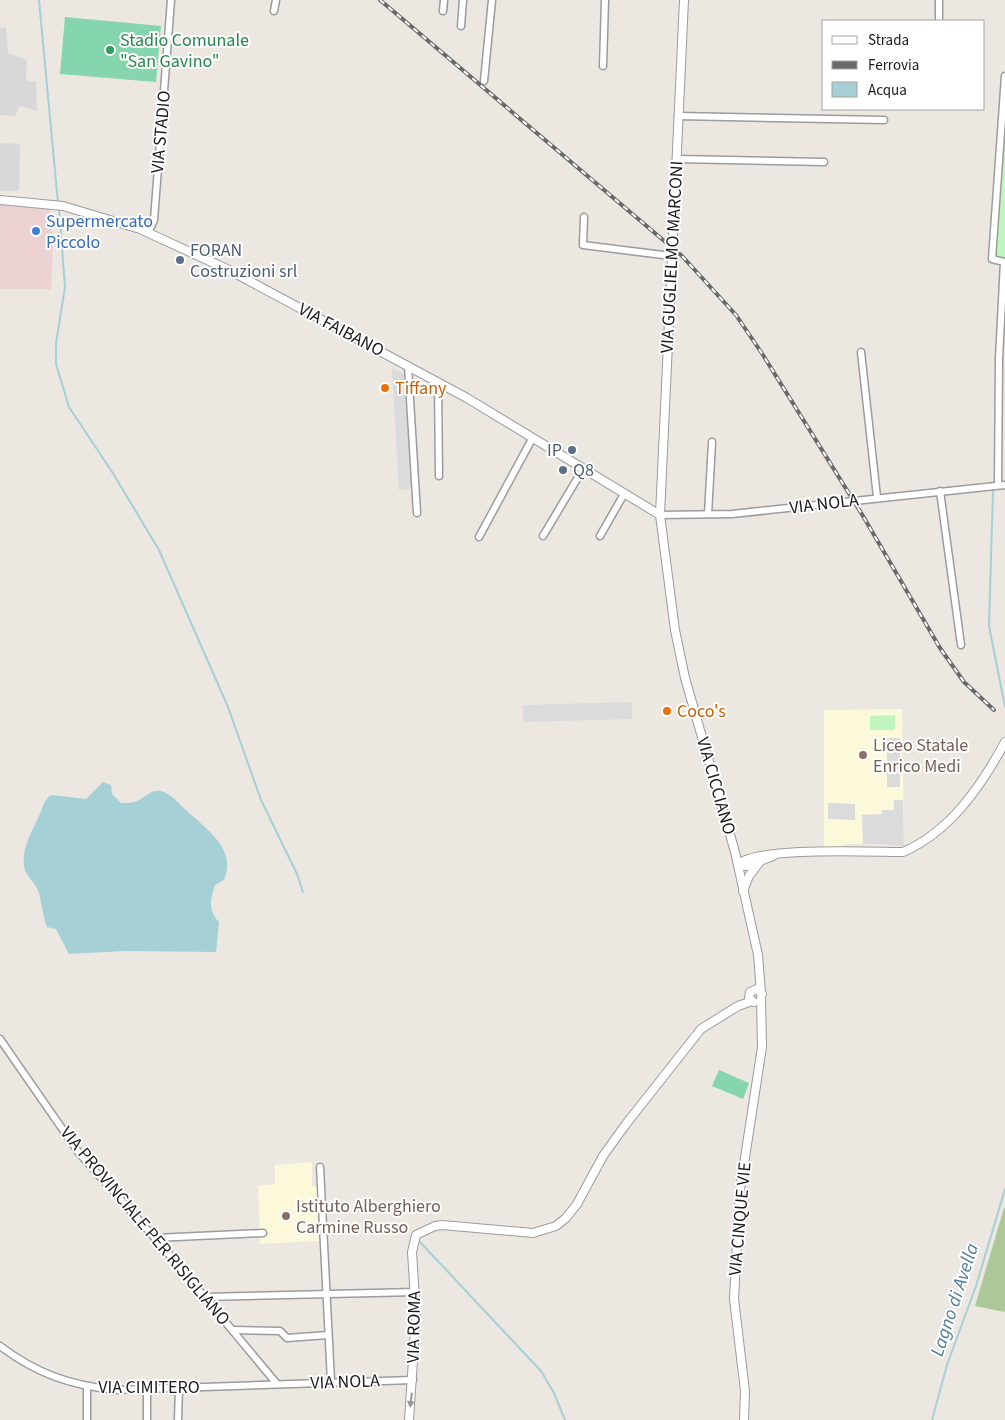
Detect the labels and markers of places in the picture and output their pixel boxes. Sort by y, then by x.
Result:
place label: Stadio Comunale "San Gavino" [120,28,249,74]
marker: Stadio Comunale "San Gavino" [104,44,116,56]
place label: Supermercato Piccolo [46,209,153,255]
marker: Supermercato Piccolo [30,225,42,237]
place label: FORAN Costruzioni srl [190,238,297,284]
marker: FORAN Costruzioni srl [174,254,186,266]
place label: Tiffany [395,376,447,401]
marker: Tiffany [379,382,391,394]
place label: IP [547,438,562,463]
marker: IP [566,444,578,456]
place label: Q8 [573,458,594,483]
marker: Q8 [557,464,569,476]
place label: Coco's [677,699,726,724]
marker: Coco's [661,705,673,717]
place label: Liceo Statale Enrico Medi [873,733,968,779]
marker: Liceo Statale Enrico Medi [857,749,869,761]
place label: Istituto Alberghiero Carmine Russo [296,1194,441,1240]
marker: Istituto Alberghiero Carmine Russo [280,1210,292,1222]

